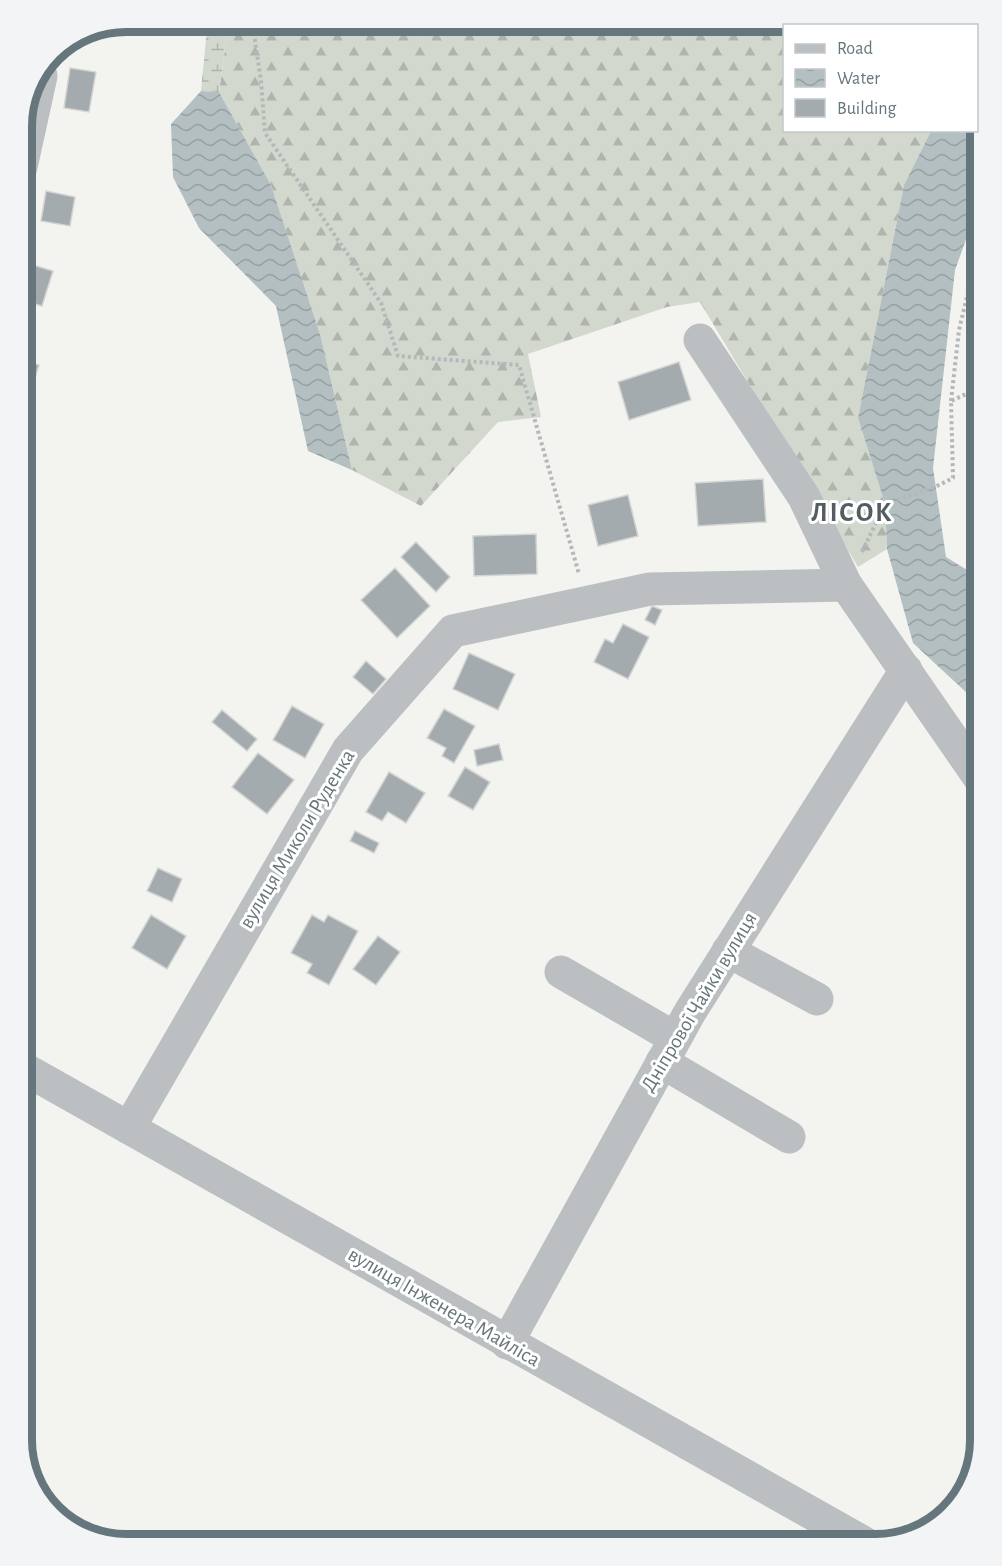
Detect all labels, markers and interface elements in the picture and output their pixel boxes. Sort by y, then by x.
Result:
legend [783,24,978,132]
text: Road [837,40,873,58]
text: Water [837,70,880,88]
text: Building [837,100,897,118]
district label: ЛІСОК [811,499,893,526]
street label: вулиця Миколи Руденка [235,746,359,932]
street label: Дніпрової Чайки вулиця [637,909,761,1095]
street label: вулиця Інженера Майліса [344,1243,544,1371]

